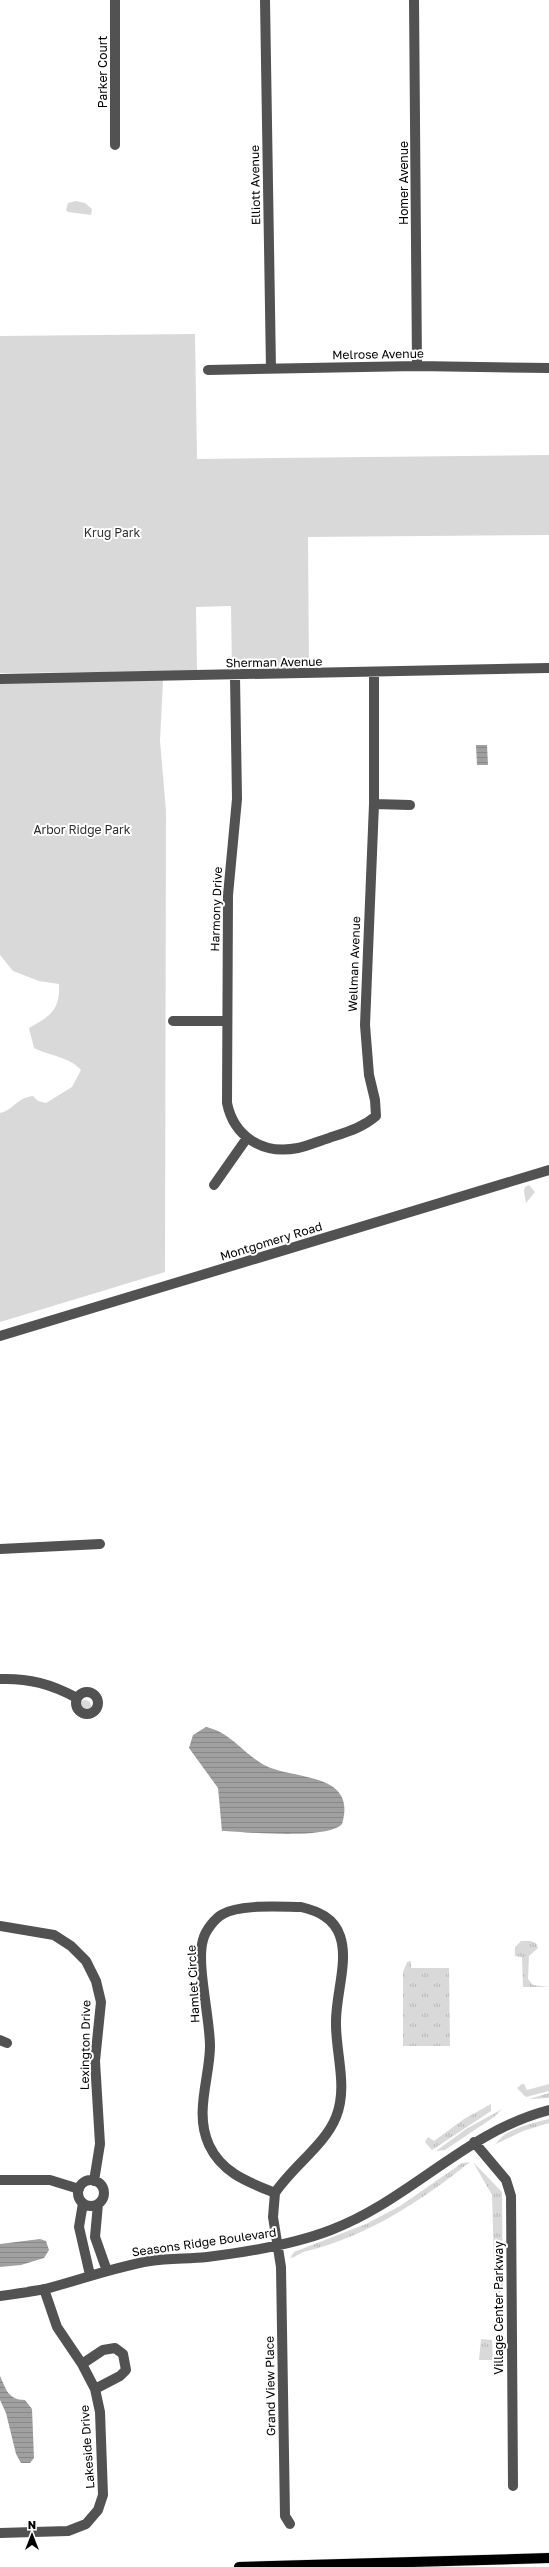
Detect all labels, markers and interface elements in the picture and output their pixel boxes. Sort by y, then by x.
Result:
street label: Parker Court [95,35,110,108]
street label: Homer Avenue [396,141,411,225]
street label: Elliott Avenue [247,145,263,225]
street label: Melrose Avenue [332,346,424,362]
park label: Krug Park [84,525,141,540]
street label: Sherman Avenue [225,654,323,670]
park label: Arbor Ridge Park [33,822,131,837]
street label: Harmony Drive [207,866,225,952]
street label: Wellman Avenue [345,916,363,1012]
street label: Montgomery Road [218,1218,324,1264]
street label: Hamlet Circle [183,1945,203,2023]
street label: Lexington Drive [77,2000,93,2090]
street label: Seasons Ridge Boulevard [131,2224,277,2260]
street label: Village Center Parkway [491,2241,506,2375]
street label: Grand View Place [262,2336,278,2436]
street label: Lakeside Drive [77,2405,97,2489]
north arrow [12,2515,52,2555]
text: N [28,2518,36,2531]

